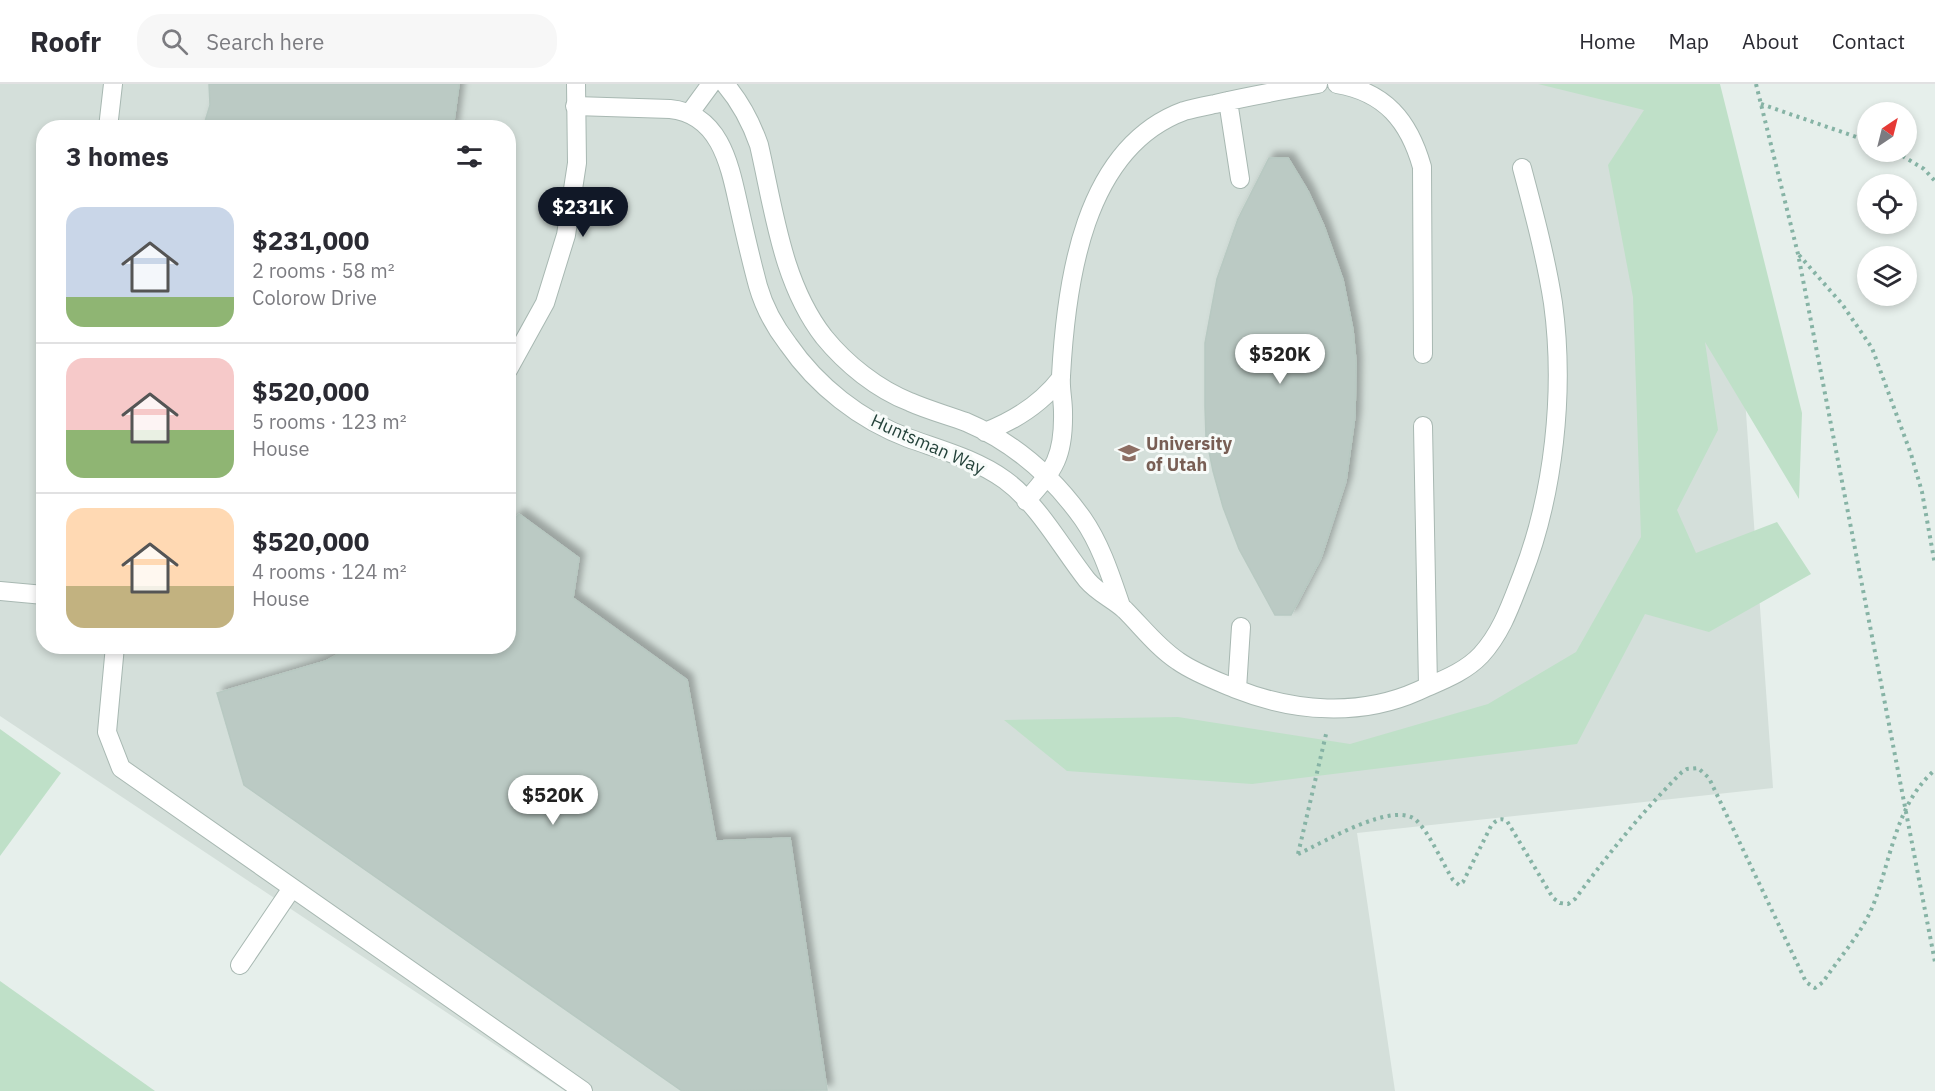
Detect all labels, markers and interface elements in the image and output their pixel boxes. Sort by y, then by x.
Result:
search box [137,14,557,68]
text: Roofr [30,23,101,60]
icon: search [158,25,191,58]
text: Search here [206,27,324,56]
text: Home [1579,27,1636,55]
text: Map [1669,27,1709,55]
text: About [1742,27,1799,55]
text: Contact [1832,27,1905,55]
north arrow [1857,102,1917,162]
map controls [1857,102,1917,306]
text: 3 homes [66,139,169,173]
icon: filters [453,140,486,173]
button: locate [1857,174,1917,234]
pin: $231K [541,187,625,238]
text: $231K [552,193,614,220]
text: $231,000 [252,223,369,257]
icon: home [114,231,186,303]
button: layers [1857,246,1917,306]
text: 2 rooms · 58 m² [252,257,395,284]
text: Colorow Drive [252,284,377,311]
pin: $520K [1238,334,1322,385]
text: $520K [1249,340,1311,367]
text: $520,000 [252,374,369,408]
icon: home [114,382,186,454]
text: 5 rooms · 123 m² [252,408,407,435]
street label: Huntsman Way [867,409,989,479]
place label: University of Utah [1146,432,1232,476]
text: House [252,435,309,462]
school or university icon: University of Utah [1117,441,1141,465]
text: $520,000 [252,524,369,558]
icon: home [114,532,186,604]
text: 4 rooms · 124 m² [252,558,407,585]
text: House [252,585,309,612]
pin: $520K [511,775,595,826]
text: $520K [522,781,584,808]

